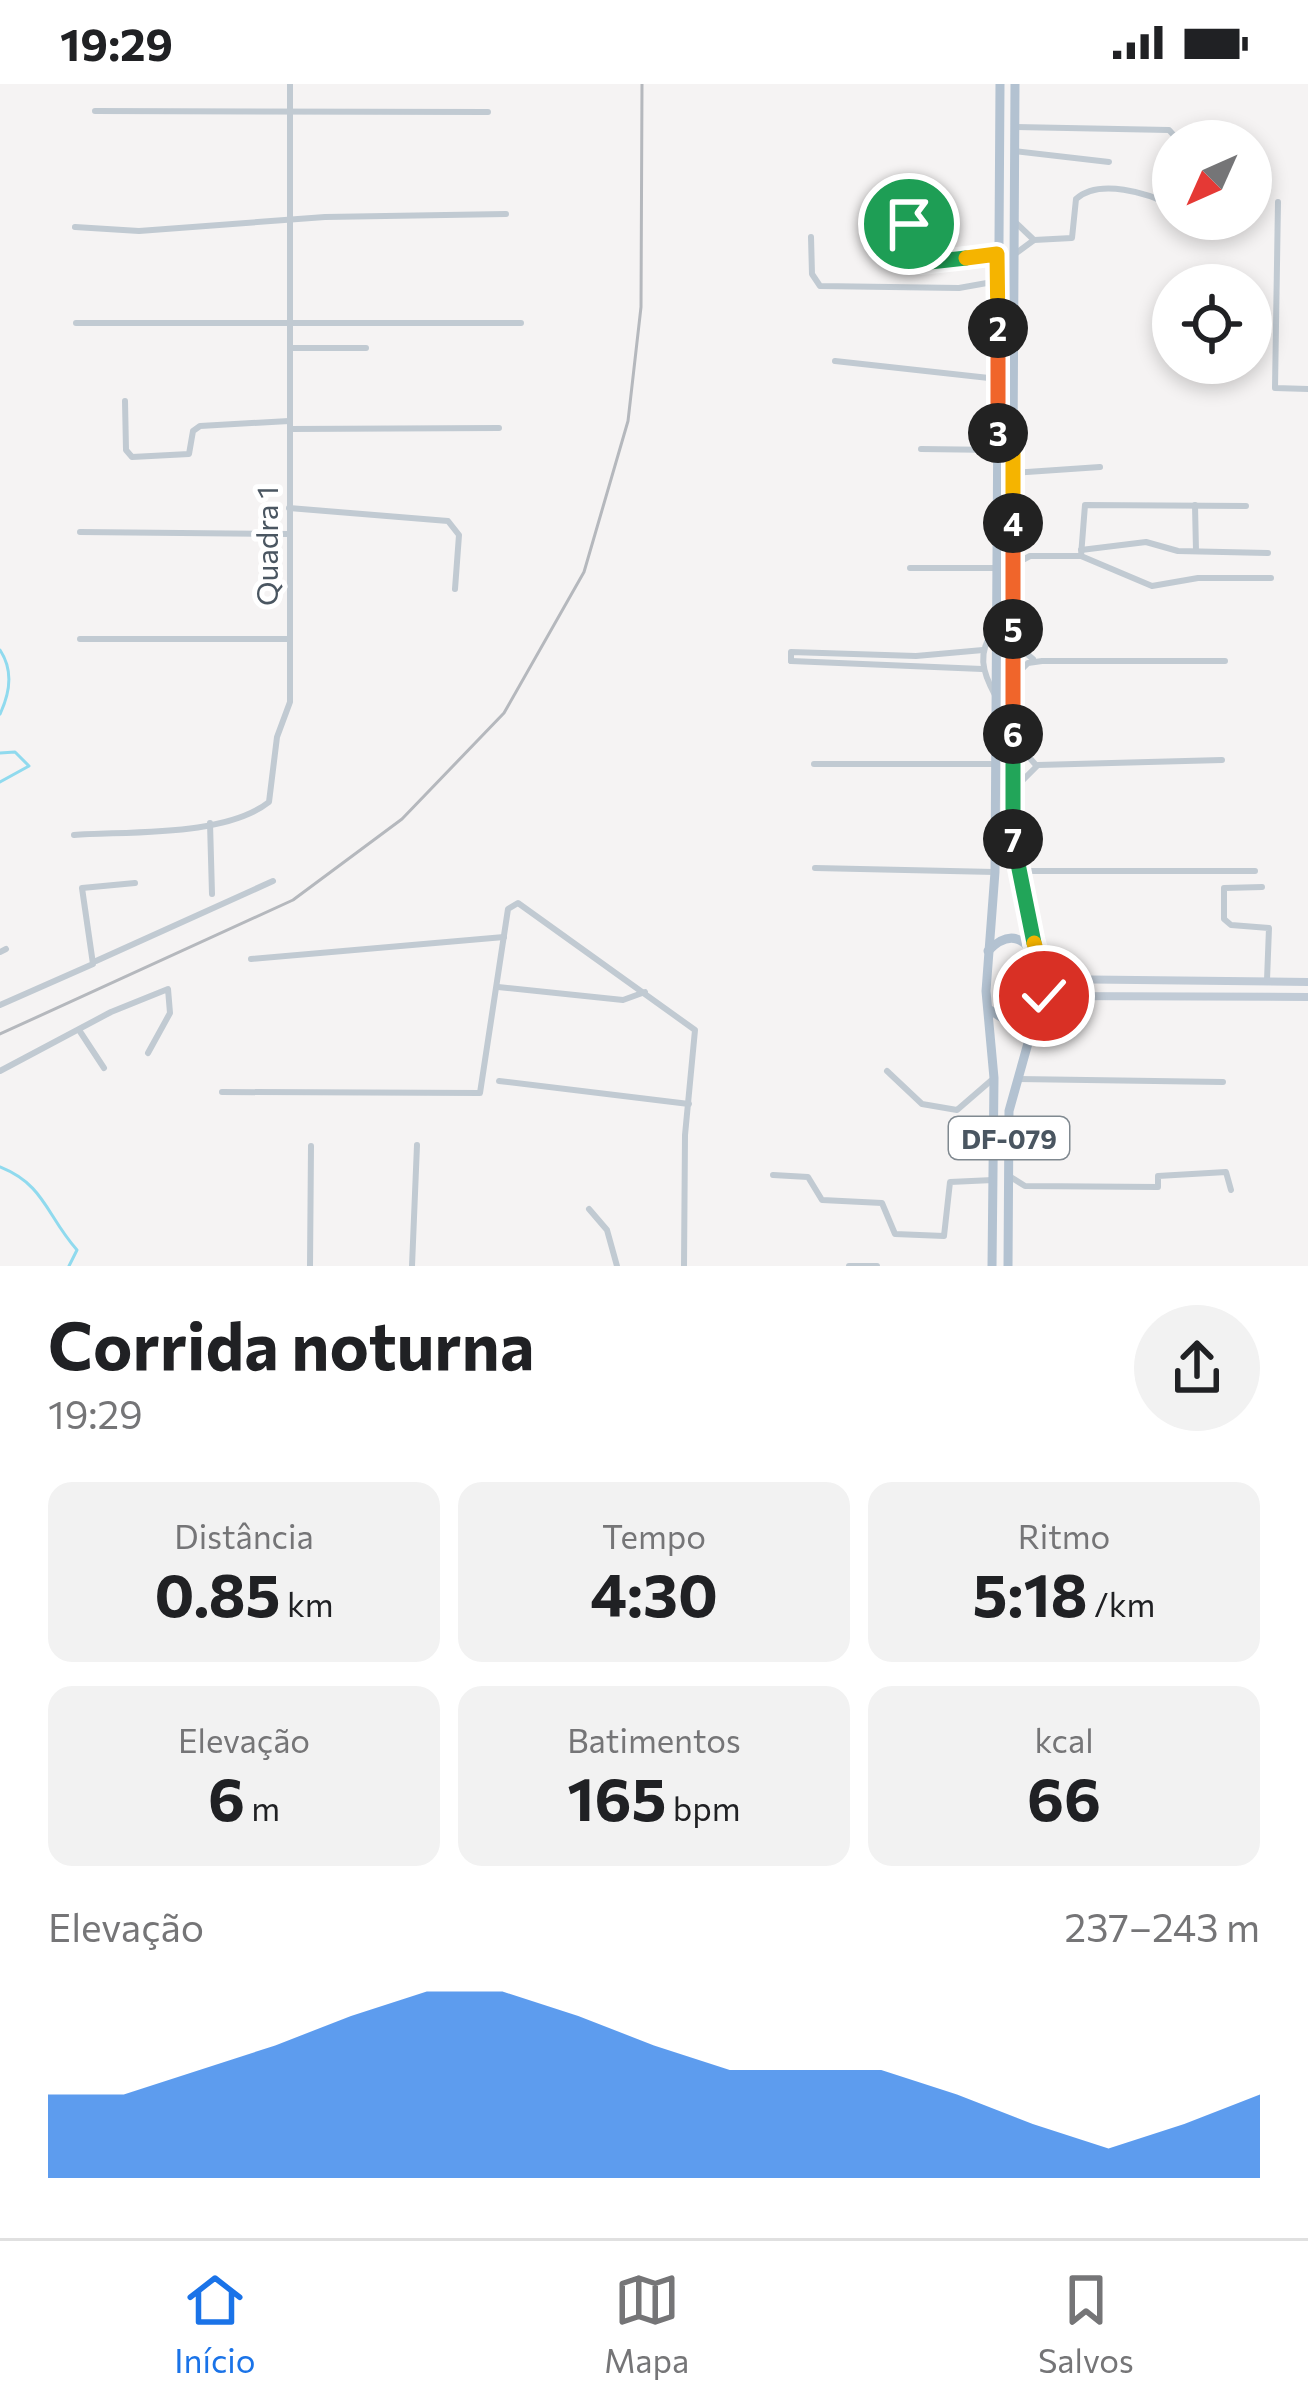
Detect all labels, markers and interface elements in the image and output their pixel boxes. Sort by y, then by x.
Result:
text: 19:29 [60,15,173,70]
north arrow [1152,120,1272,240]
map controls [1152,120,1272,384]
pin [858,173,960,275]
icon: arrive [876,191,942,257]
button: locate [1152,264,1272,384]
pin: 2 [968,298,1028,358]
text: 2 [989,307,1007,348]
pin: 3 [968,403,1028,463]
text: 3 [988,412,1008,453]
street label: Quadra 1 [247,486,284,606]
pin: 4 [983,493,1043,553]
text: 4 [1003,502,1023,543]
pin: 5 [983,599,1043,659]
text: 5 [1003,608,1023,649]
pin: 6 [983,704,1043,764]
text: 6 [1003,713,1023,754]
pin: 7 [983,809,1043,869]
text: 7 [1004,818,1022,859]
pin [993,945,1095,1047]
icon: check [1011,963,1077,1029]
road number: DF-079 [949,1117,1069,1159]
text: Corrida noturna [48,1303,534,1384]
button: share [1134,1305,1260,1431]
text: 19:29 [48,1389,143,1437]
text: Distância [174,1515,314,1556]
text: Tempo [602,1515,706,1556]
text: Ritmo [1018,1515,1110,1556]
text: 0.85 [154,1556,281,1629]
text: 4:30 [590,1556,718,1629]
text: 5:18 [973,1556,1088,1629]
text: km [281,1583,334,1624]
text: /km [1088,1583,1155,1624]
text: Elevação [178,1719,310,1760]
text: Batimentos [567,1719,741,1760]
text: kcal [1034,1719,1094,1760]
text: 6 [208,1760,245,1833]
text: 165 [567,1760,667,1833]
text: 66 [1027,1760,1101,1833]
text: m [245,1787,280,1828]
text: bpm [667,1787,741,1828]
text: Elevação [48,1902,204,1950]
text: 237–243 m [1065,1902,1260,1950]
tab: Início [174,2267,255,2380]
tab: Mapa [604,2267,689,2380]
tab: Salvos [1038,2267,1134,2380]

